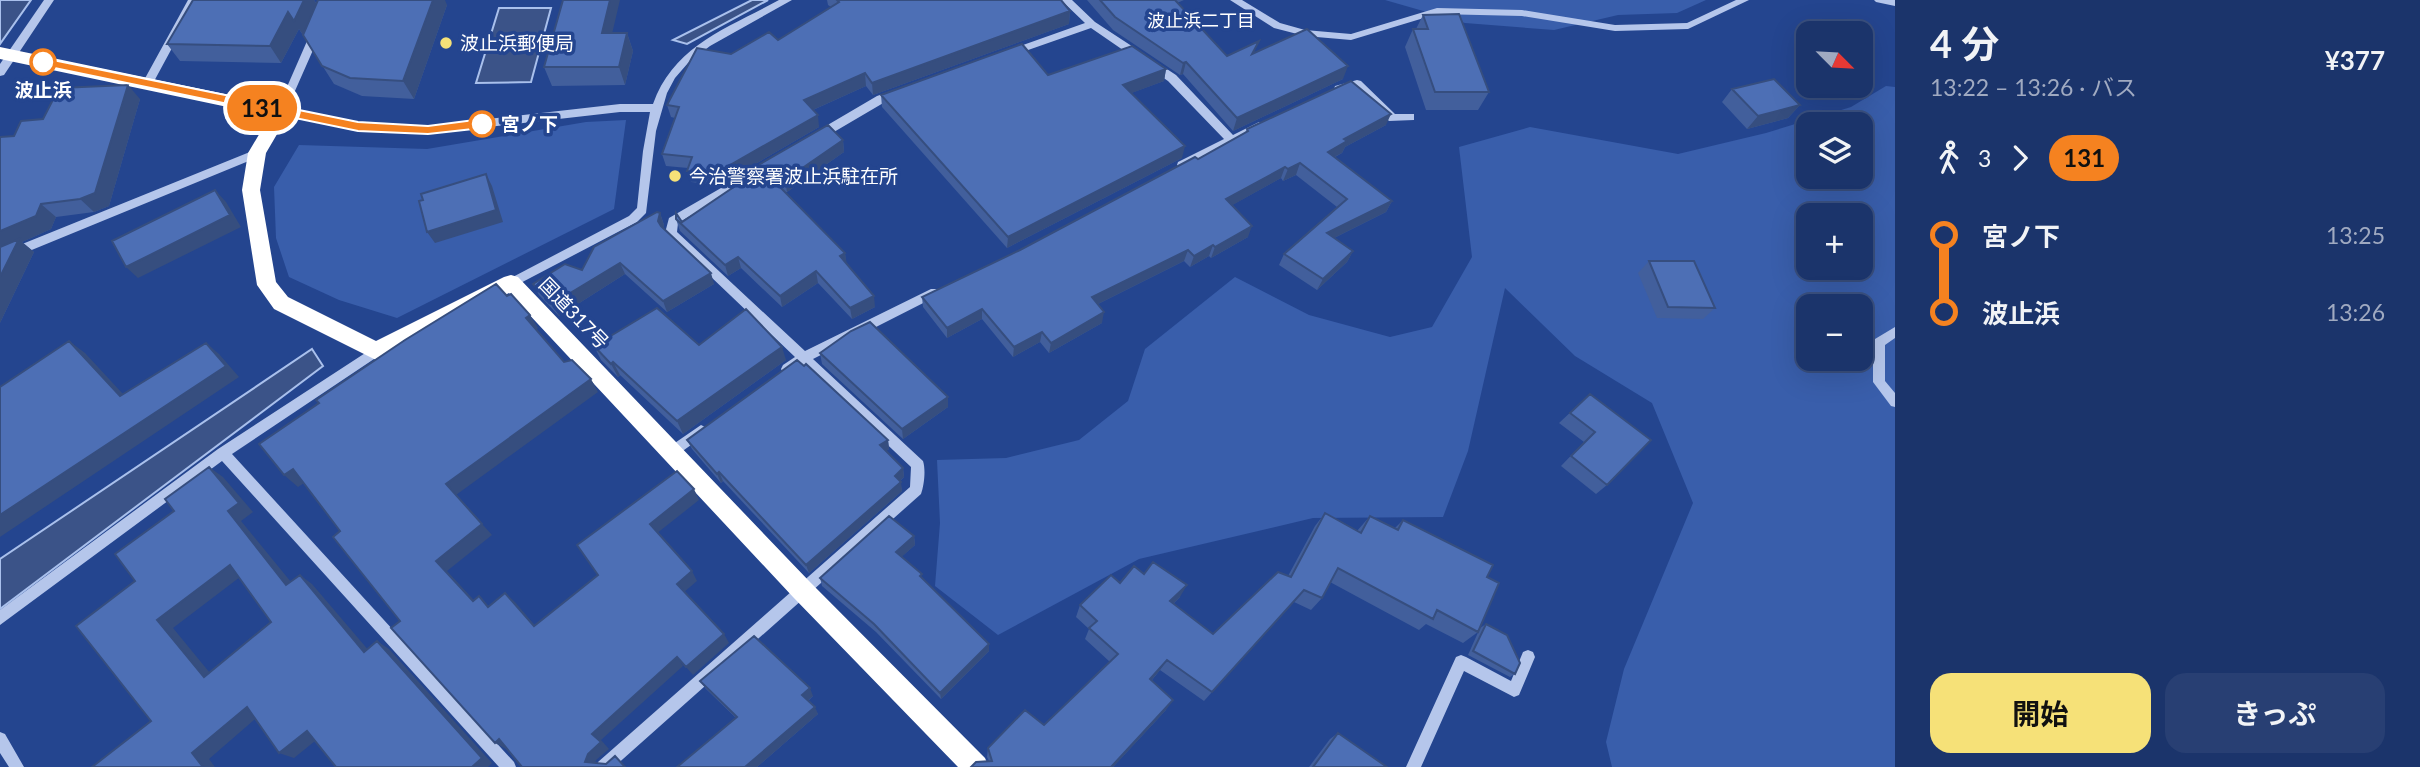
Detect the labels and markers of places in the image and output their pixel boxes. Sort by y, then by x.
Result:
place label: 波止浜郵便局 [460,31,574,54]
marker: 波止浜郵便局 [438,35,454,51]
marker: 波止浜 [30,49,56,75]
place label: 波止浜 [14,78,72,101]
marker: 宮ノ下 [469,111,495,137]
place label: 宮ノ下 [501,112,558,135]
place label: 今治警察署波止浜駐在所 [689,164,898,187]
marker: 今治警察署波止浜駐在所 [667,168,683,184]

